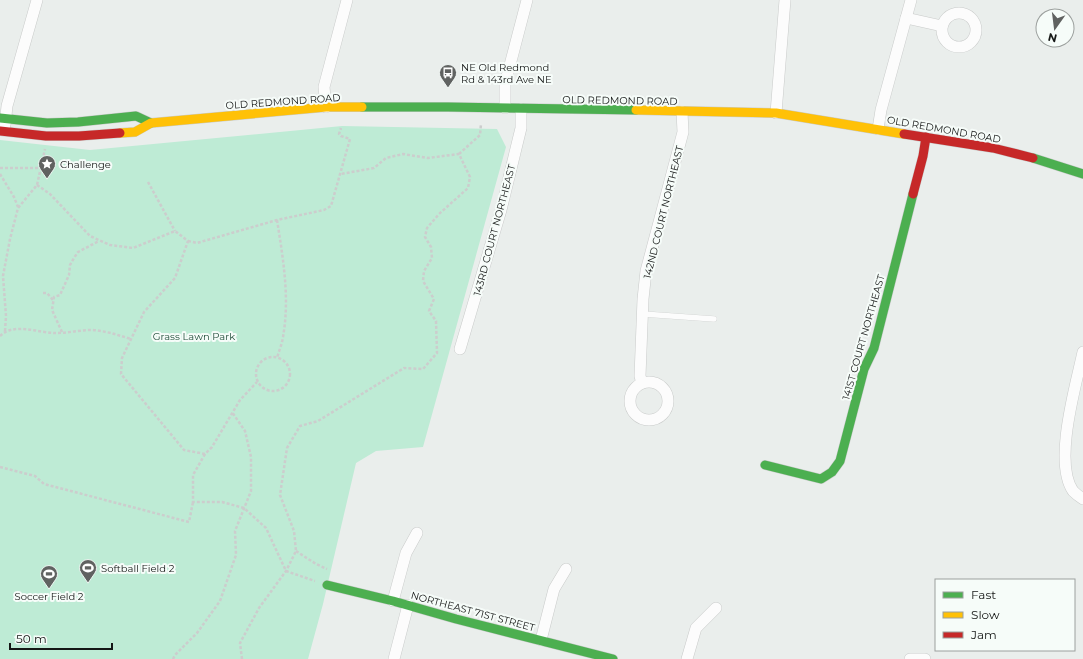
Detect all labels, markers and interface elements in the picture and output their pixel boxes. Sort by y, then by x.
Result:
north arrow [1035,8,1075,48]
text: N [1047,30,1059,46]
place label: NE Old Redmond Rd & 143rd Ave NE [461,61,552,86]
bus stop icon: NE Old Redmond Rd & 143rd Ave NE [438,63,458,88]
street label: OLD REDMOND ROAD [225,91,341,112]
street label: OLD REDMOND ROAD [562,93,678,108]
street label: OLD REDMOND ROAD [886,113,1002,146]
street label: 142ND COURT NORTHEAST [641,144,686,280]
place icon: Challenge [37,154,57,179]
place label: Challenge [60,158,111,171]
street label: 143RD COURT NORTHEAST [471,163,518,297]
street label: 141ST COURT NORTHEAST [839,273,888,401]
park label: Grass Lawn Park [153,330,235,343]
sports icon: Softball Field 2 [78,558,98,583]
place label: Softball Field 2 [101,562,175,575]
sports icon: Soccer Field 2 [39,564,59,589]
legend [935,579,1075,651]
text: Fast [971,587,996,602]
street label: NORTHEAST 71ST STREET [409,589,537,634]
place label: Soccer Field 2 [14,590,84,603]
text: Slow [971,607,1000,622]
scale bar [10,625,112,651]
text: Jam [970,627,997,642]
text: 50 m [16,631,47,646]

